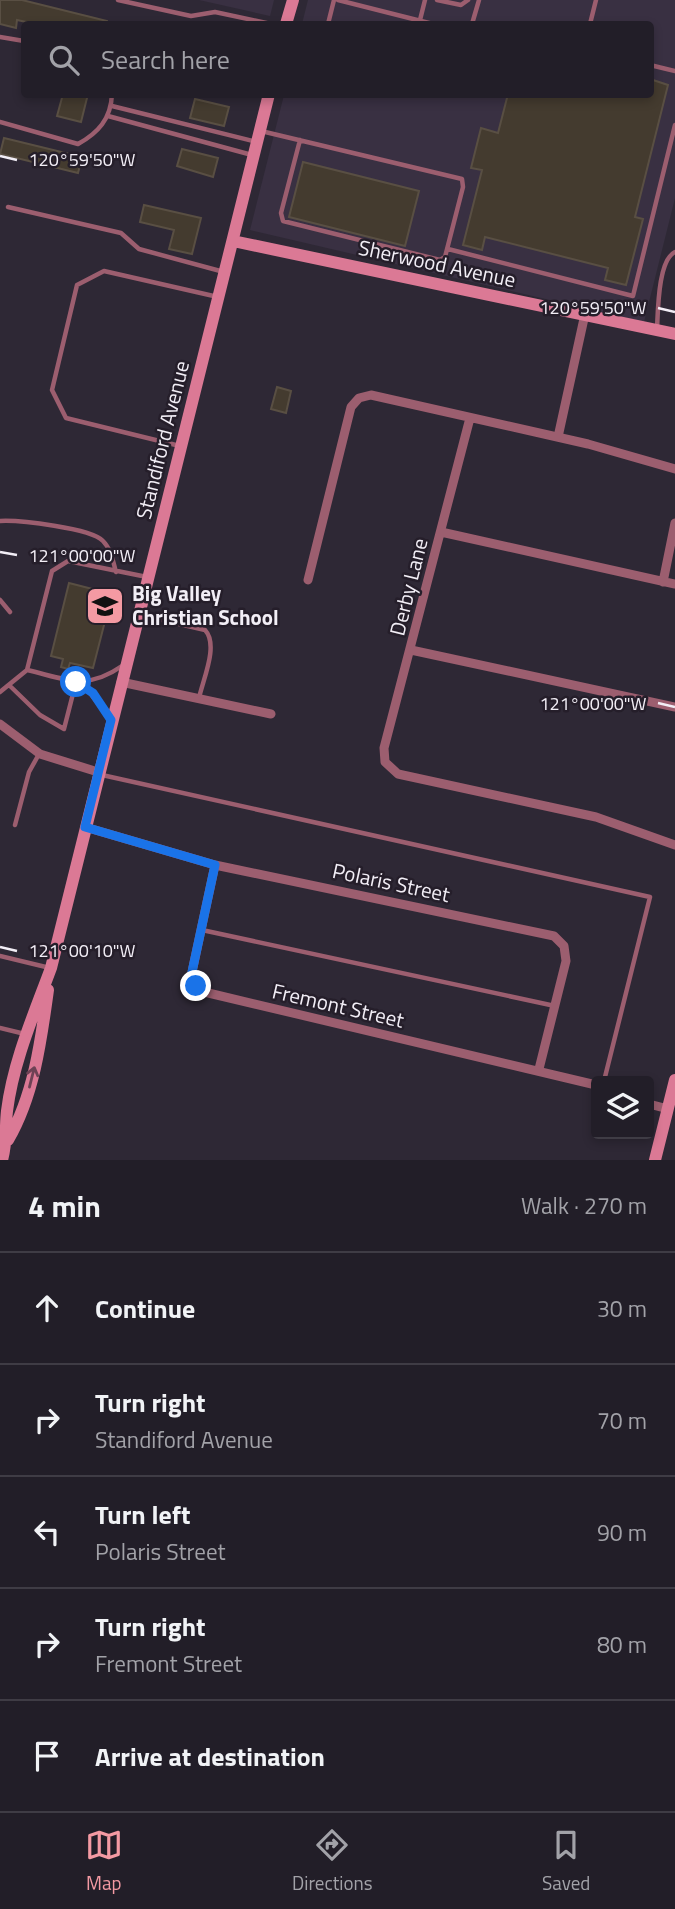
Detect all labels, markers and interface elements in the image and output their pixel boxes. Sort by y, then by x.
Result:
search box [21,21,654,98]
text: Search here [101,40,230,79]
icon: search [45,41,83,79]
text: 120°59'50"W [28,146,136,173]
street label: Sherwood Avenue [356,231,519,295]
text: 120°59'50"W [539,294,647,321]
street label: Standiford Avenue [127,357,197,522]
street label: Derby Lane [380,535,436,639]
text: 121°00'00"W [28,542,136,569]
place label: Big Valley Christian School [132,577,279,633]
school or university icon: Big Valley Christian School [84,585,126,627]
route start [60,666,91,697]
text: 121°00'00"W [539,690,647,717]
street label: Polaris Street [330,854,453,910]
text: 121°00'10"W [28,937,136,964]
route end [180,970,211,1001]
street label: Fremont Street [269,974,408,1036]
one-way arrow [25,1066,39,1089]
map controls [591,1076,654,1139]
button: layers [591,1076,654,1139]
text: 4 min [28,1183,101,1229]
text: Walk · 270 m [521,1188,647,1223]
icon: ahead [28,1289,66,1327]
text: Continue [95,1289,195,1328]
text: 30 m [597,1291,647,1326]
text: Turn right [95,1383,206,1422]
icon: right [28,1401,66,1439]
text: 70 m [597,1403,647,1438]
text: Standiford Avenue [95,1422,273,1457]
text: Turn left [95,1495,190,1534]
icon: left [28,1513,66,1551]
text: 90 m [597,1515,647,1550]
text: Polaris Street [95,1534,226,1569]
text: Turn right [95,1607,206,1646]
icon: right [28,1625,66,1663]
text: 80 m [597,1627,647,1662]
text: Fremont Street [95,1646,242,1681]
icon: arrive [28,1737,66,1775]
text: Arrive at destination [95,1737,325,1776]
tab: Map [85,1826,123,1897]
tab: Directions [292,1826,373,1897]
tab: Saved [542,1826,590,1897]

